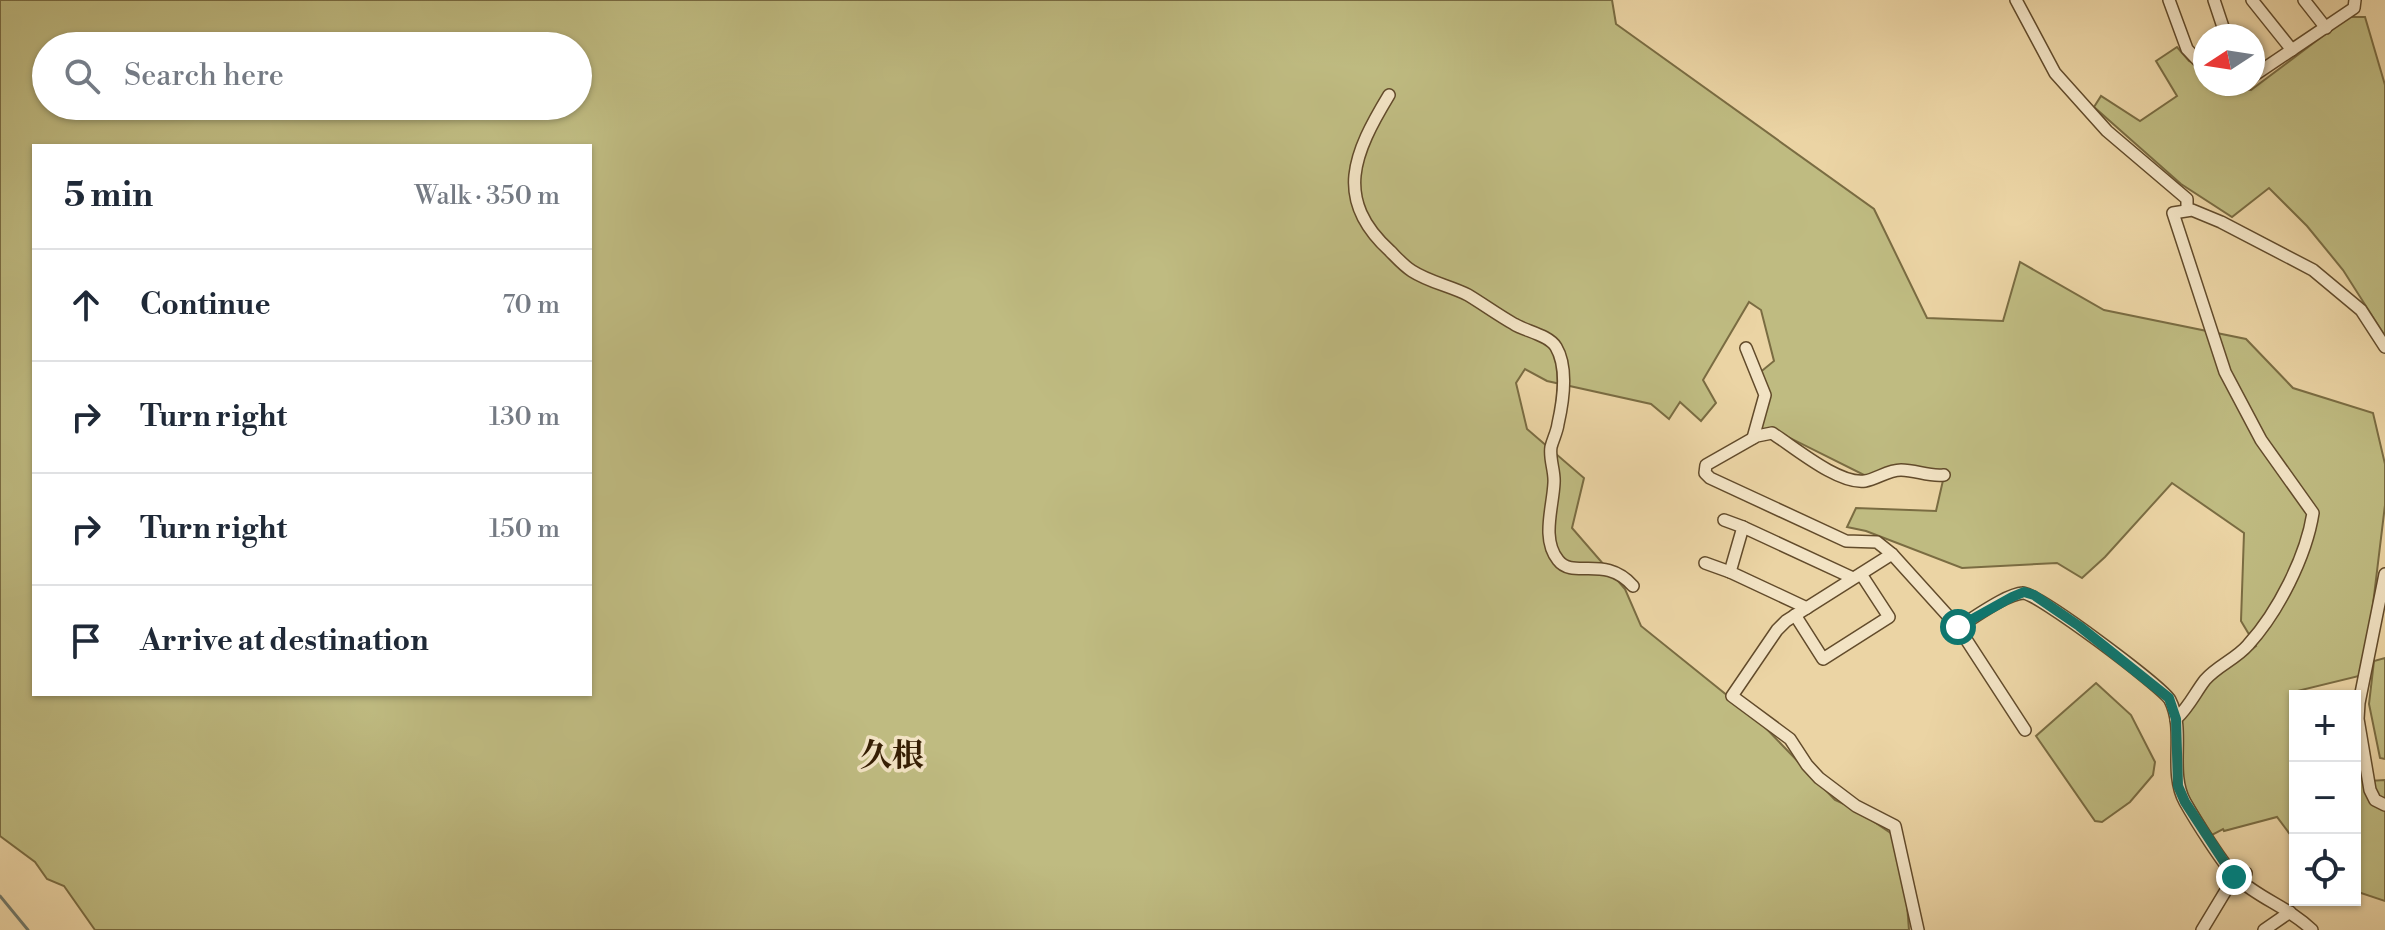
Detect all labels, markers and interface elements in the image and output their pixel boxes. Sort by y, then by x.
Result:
north arrow [2193,24,2265,96]
search box [32,32,592,120]
icon: search [60,54,104,98]
text: Search here [124,57,284,95]
text: 5 min [64,175,153,217]
text: Walk · 350 m [415,180,560,212]
icon: ahead [64,283,108,327]
text: Continue [140,286,271,324]
text: 70 m [502,289,560,321]
icon: right [64,395,108,439]
text: Turn right [140,398,287,436]
text: 130 m [489,401,560,433]
icon: right [64,507,108,551]
text: Turn right [140,510,287,548]
text: 150 m [489,513,560,545]
route start [1940,609,1976,645]
icon: arrive [64,619,108,663]
text: Arrive at destination [140,622,429,660]
map controls [2289,690,2361,906]
button: + [2289,690,2361,762]
district label: 久根 [860,736,924,776]
button: − [2289,762,2361,834]
button: locate [2289,834,2361,906]
route end [2216,859,2252,895]

